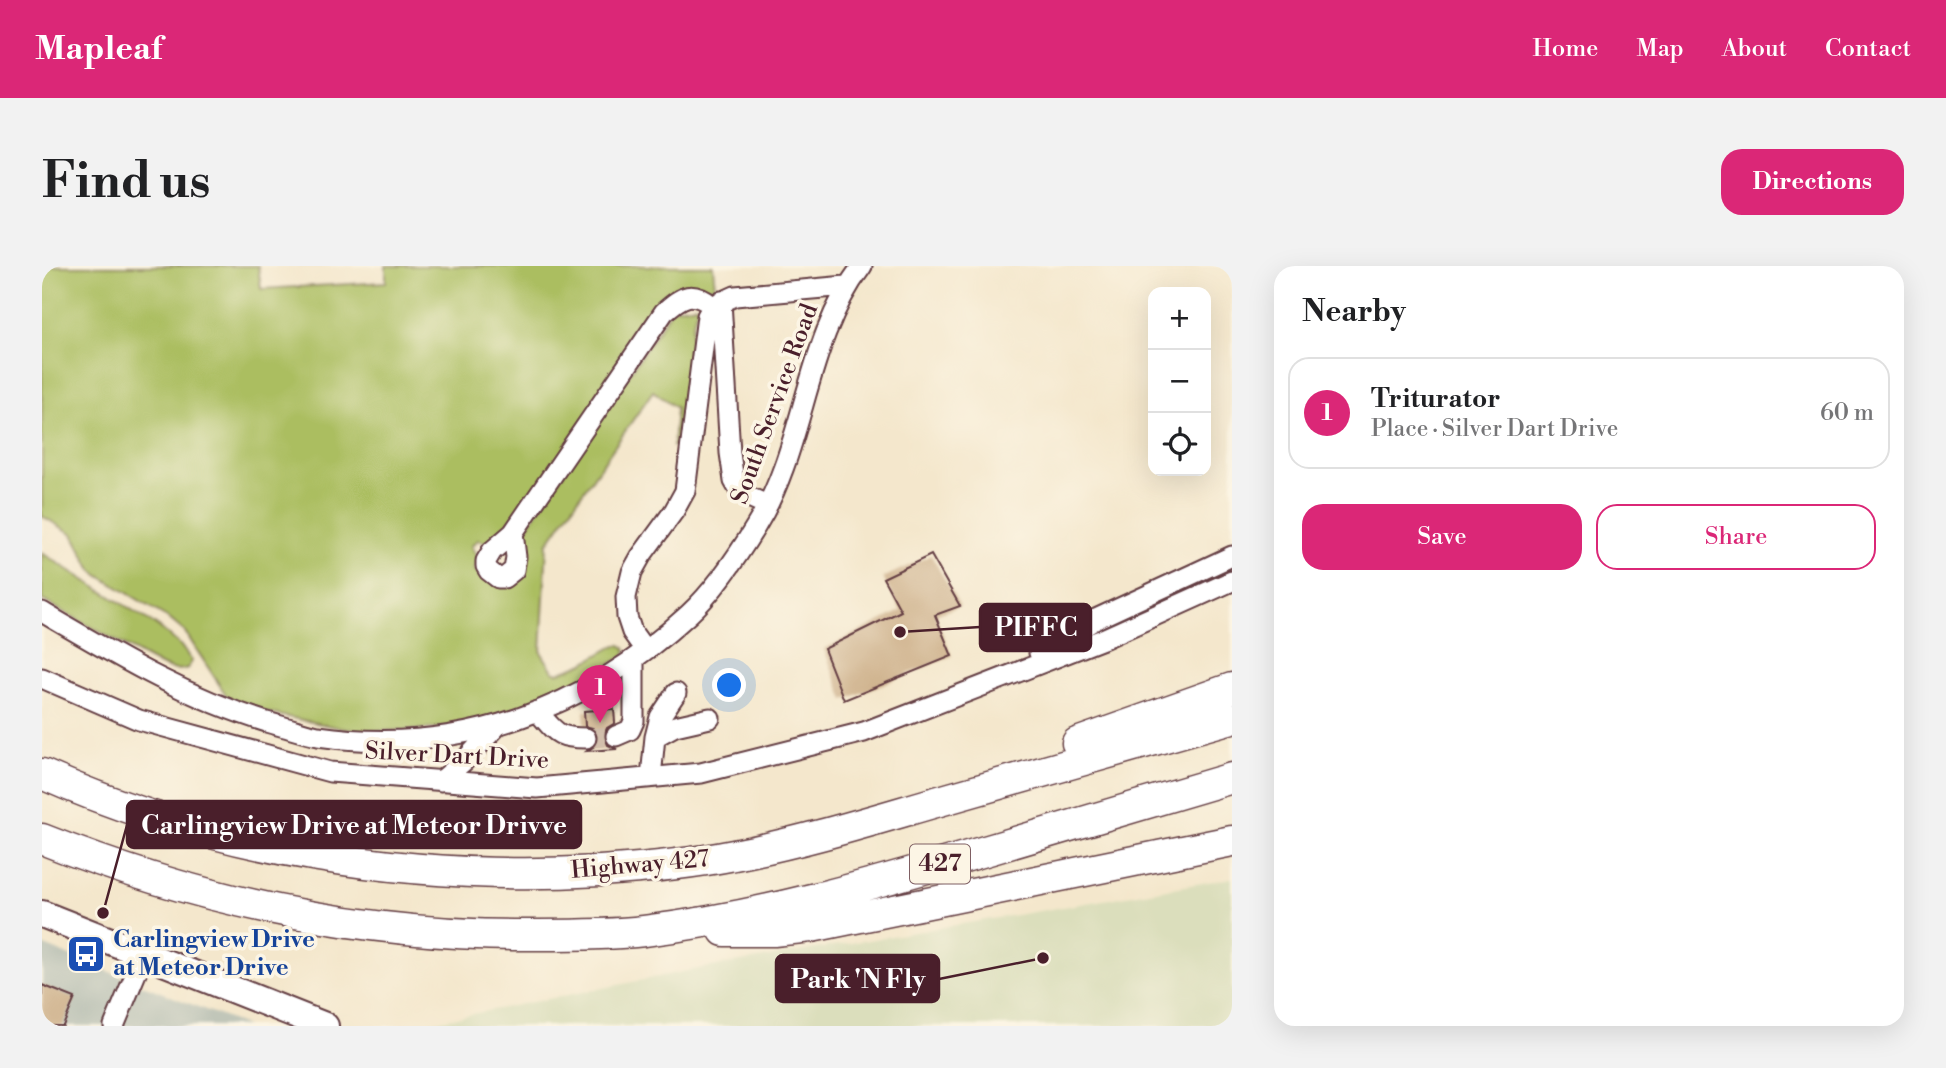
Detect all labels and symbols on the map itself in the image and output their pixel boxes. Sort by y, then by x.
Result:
street label: South Service Road [725,299,825,508]
callout: PIFFC [980,604,1091,651]
text: PIFFC [994,612,1078,644]
pin: 1 [577,665,623,723]
your location [712,668,746,702]
street label: Silver Dart Drive [364,736,550,776]
callout: Carlingview Drive at Meteor Drivve [127,801,581,848]
text: Carlingview Drive at Meteor Drivve [141,810,567,842]
street label: Highway 427 [569,844,711,886]
road number: 427 [910,844,970,884]
place label: Carlingview Drive at Meteor Drive [113,925,315,983]
bus stop icon: Carlingview Drive at Meteor Drive [65,933,107,975]
callout: Park 'N Fly [776,955,939,1002]
text: Park 'N Fly [791,964,926,996]

